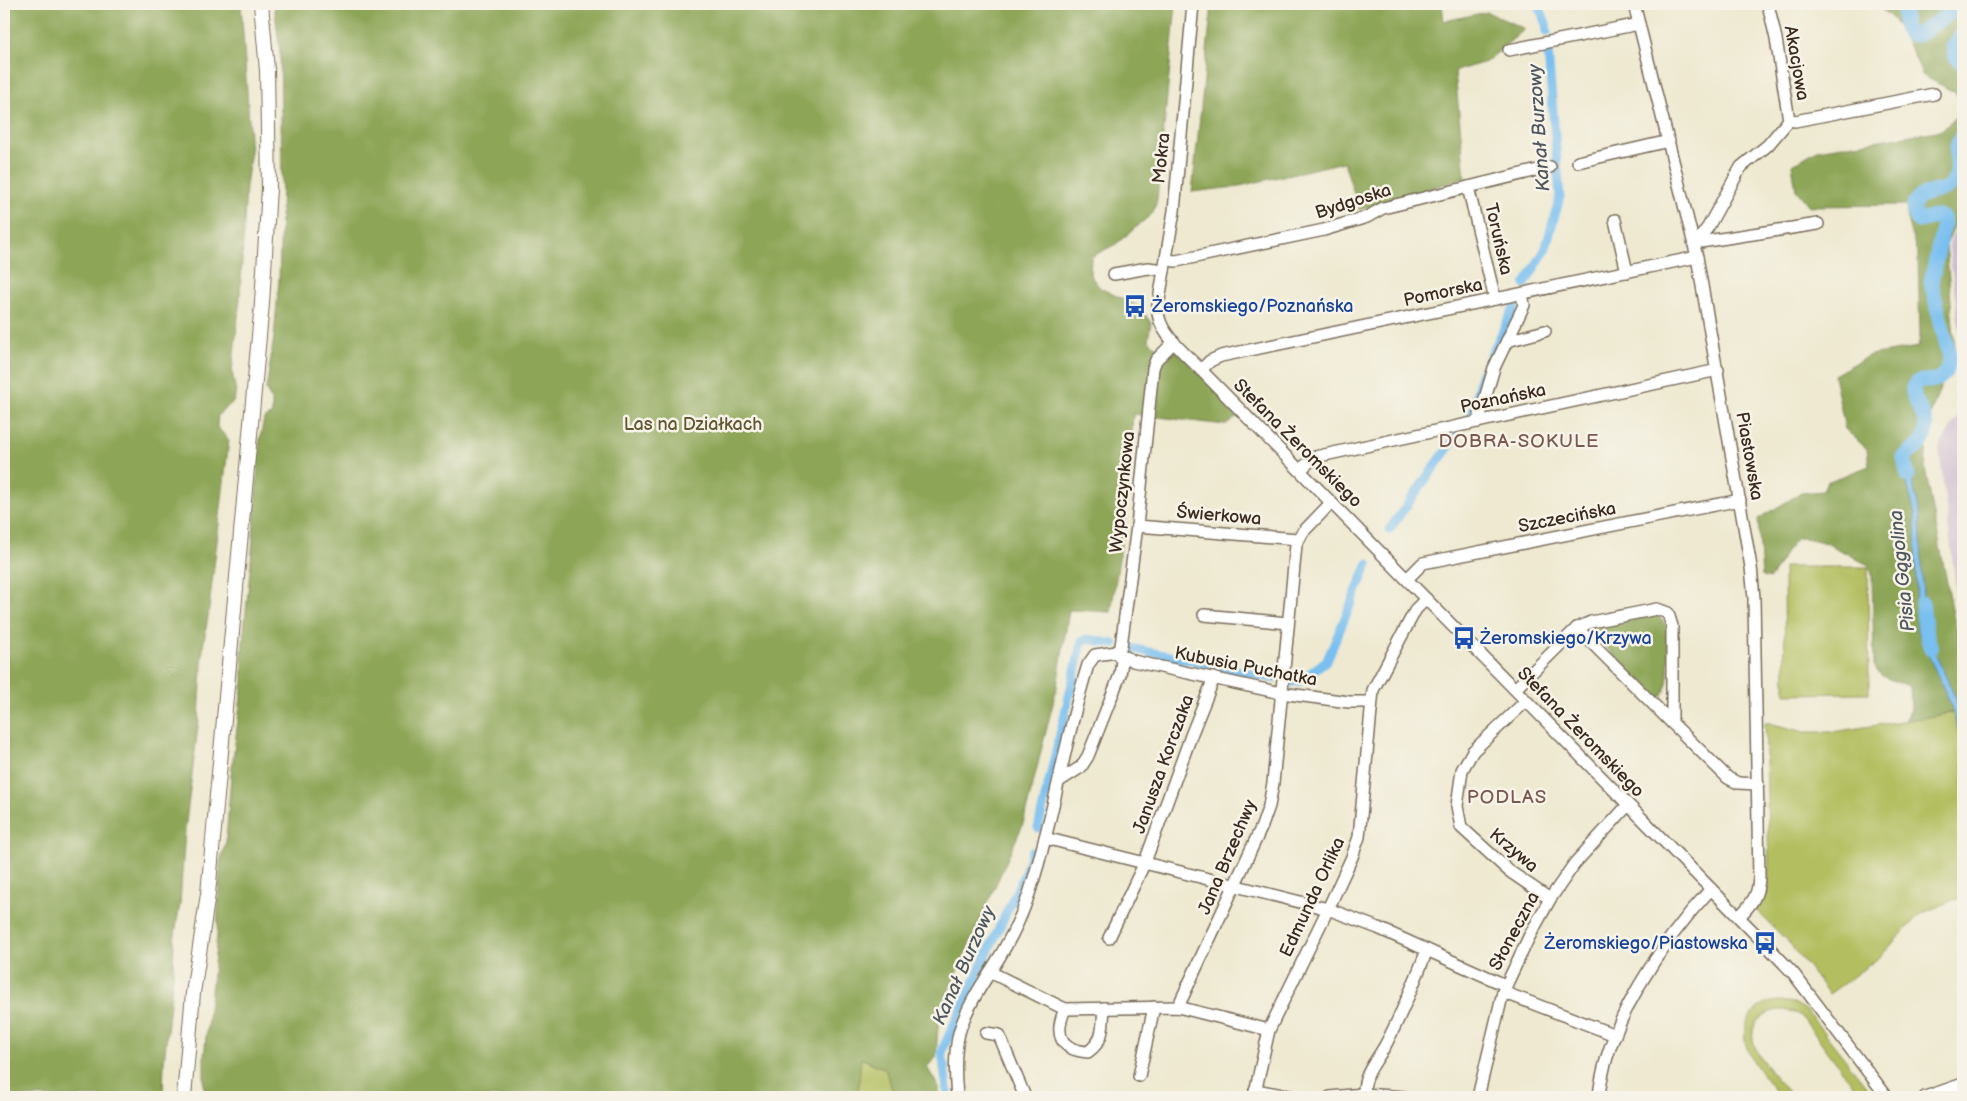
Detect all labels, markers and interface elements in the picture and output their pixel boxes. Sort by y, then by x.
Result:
street label: Akacjowa [1780,24,1813,102]
water label: Kanał Burzowy [1524,63,1555,192]
street label: Mokra [1148,132,1175,184]
street label: Bydgoska [1313,179,1394,224]
street label: Toruńska [1480,201,1517,277]
street label: Pomorska [1402,274,1484,311]
bus stop icon: Żeromskiego/Poznańska [1122,293,1148,319]
place label: Żeromskiego/Poznańska [1151,295,1353,317]
street label: Stefana Żeromskiego [1229,374,1367,512]
street label: Poznańska [1458,379,1548,418]
street label: Piastowska [1731,410,1768,502]
park label: Las na Działkach [624,414,762,435]
street label: Wypoczynkowa [1106,430,1139,554]
district label: DOBRA-SOKULE [1439,430,1599,453]
street label: Szczecińska [1516,498,1618,537]
street label: Świerkowa [1176,499,1262,530]
water label: Pisia Gągolina [1885,509,1920,633]
bus stop icon: Żeromskiego/Krzywa [1451,625,1477,651]
place label: Żeromskiego/Krzywa [1479,627,1652,649]
street label: Kubusia Puchatka [1173,642,1319,691]
street label: Stefana Żeromskiego [1513,662,1649,802]
street label: Janusza Korczaka [1129,692,1198,836]
district label: PODLAS [1467,786,1547,809]
street label: Jana Brzechwy [1194,796,1261,918]
street label: Krzywa [1485,824,1542,877]
street label: Edmunda Orlika [1276,834,1349,960]
street label: Słoneczna [1485,888,1544,974]
water label: Kanał Burzowy [928,902,1001,1029]
bus stop icon: Żeromskiego/Piastowska [1752,930,1778,956]
place label: Żeromskiego/Piastowska [1543,932,1748,954]

